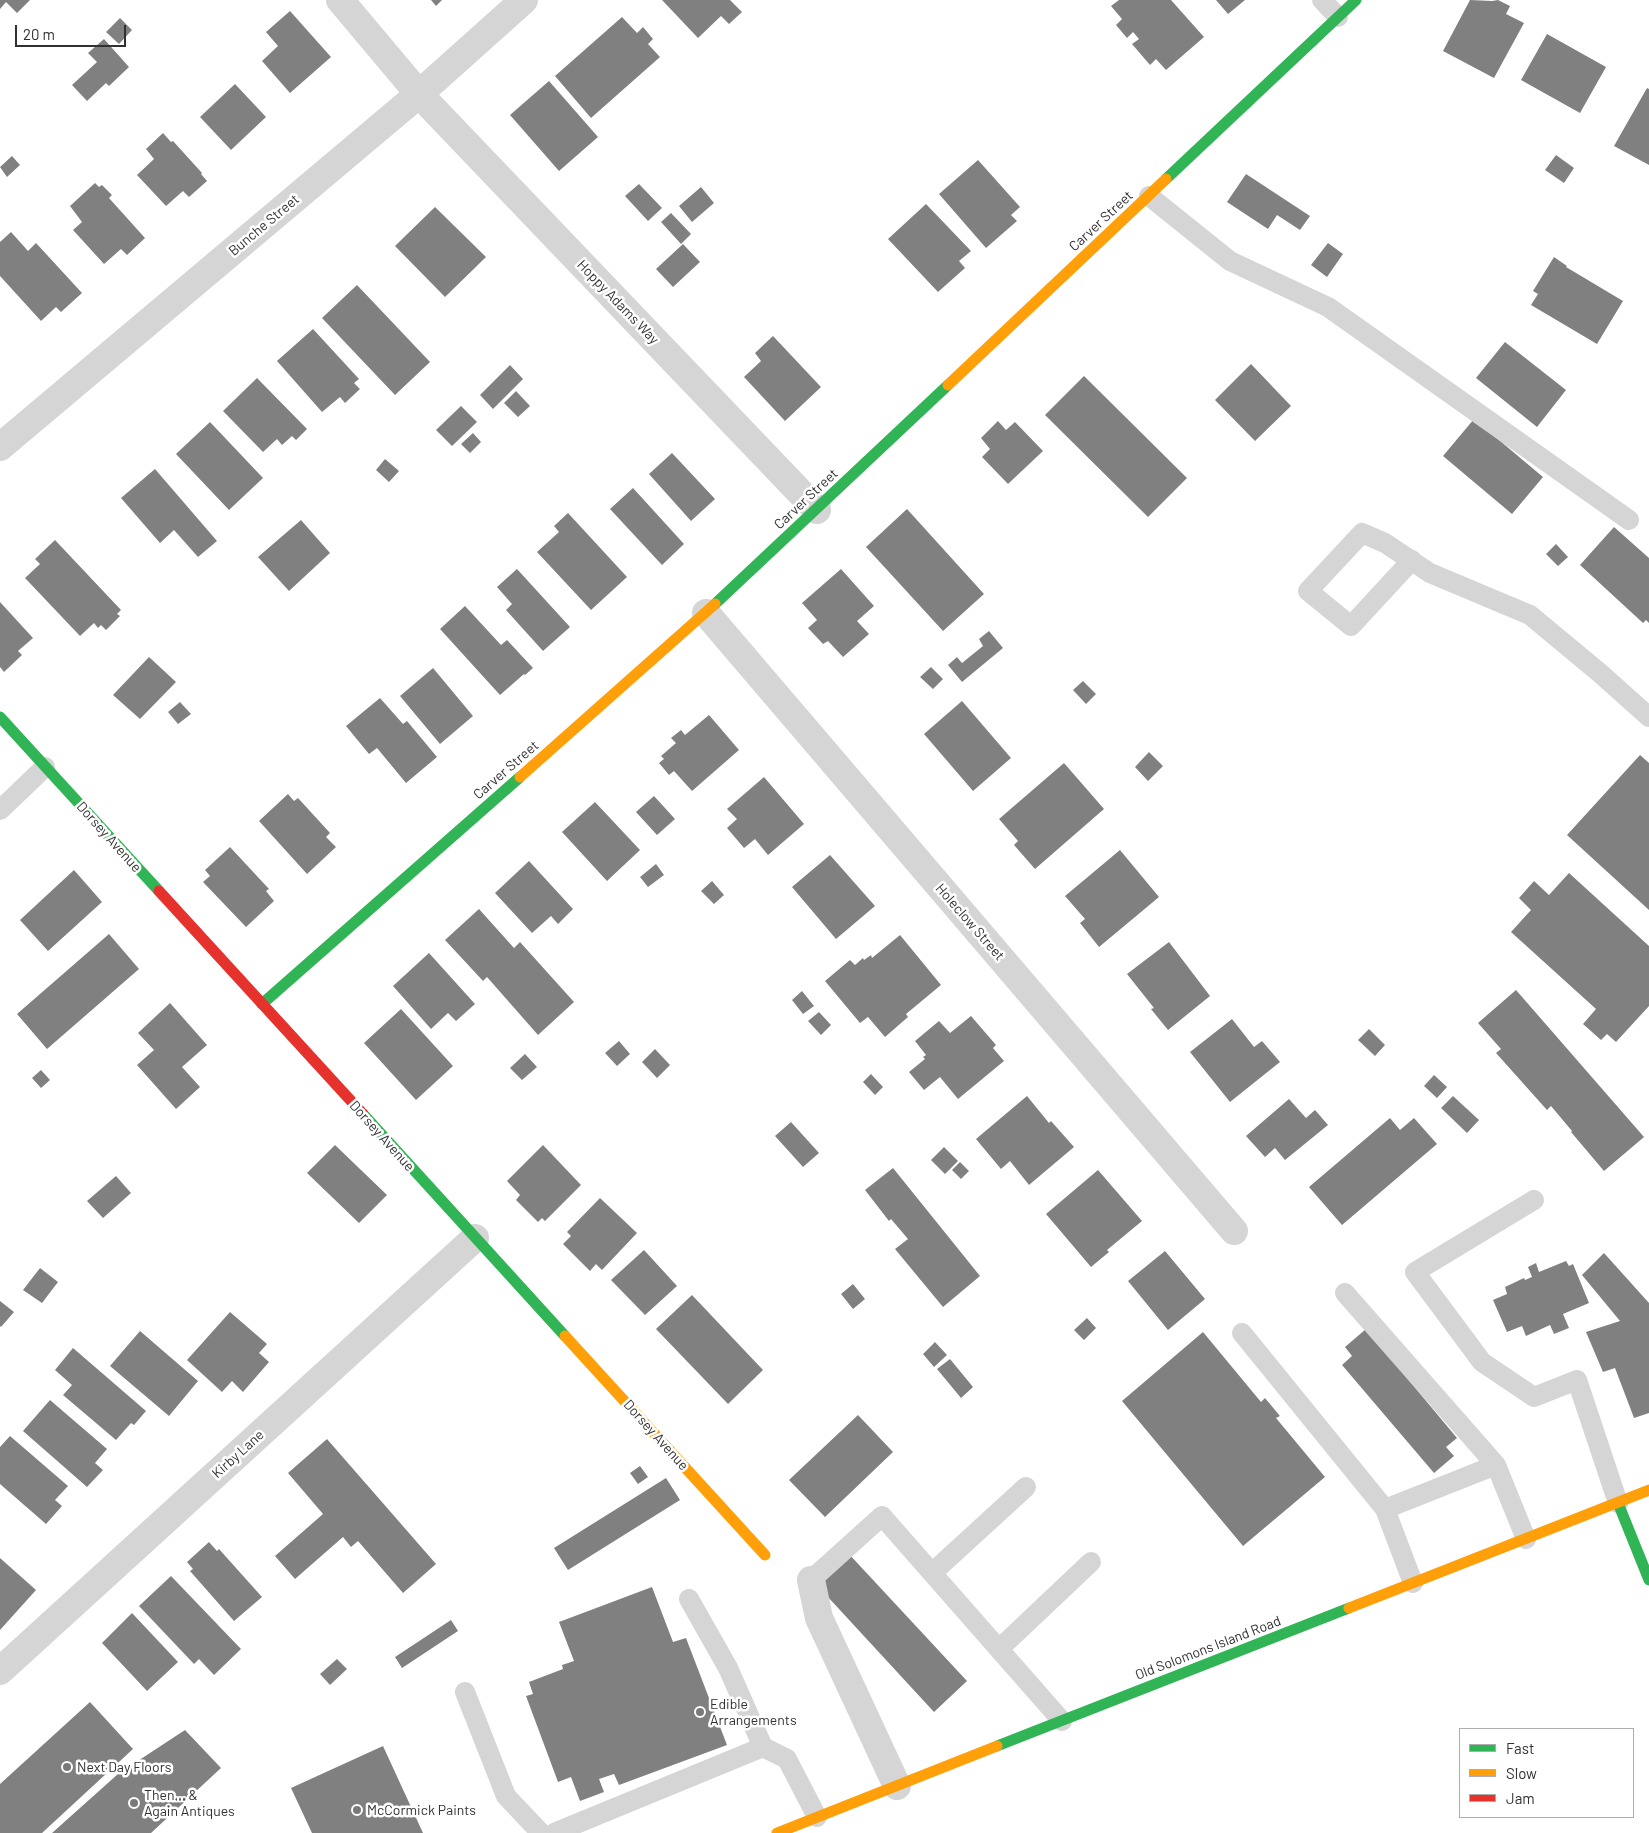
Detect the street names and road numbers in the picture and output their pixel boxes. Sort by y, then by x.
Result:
street label: Carver Street [1066,187,1136,255]
street label: Bunche Street [225,191,303,259]
street label: Hoppy Adams Way [573,256,663,348]
street label: Carver Street [771,465,841,533]
street label: Carver Street [470,737,542,803]
street label: Dorsey Avenue [73,798,145,876]
street label: Holeclow Street [932,880,1008,964]
street label: Dorsey Avenue [346,1097,418,1175]
street label: Dorsey Avenue [620,1396,692,1474]
street label: Kirby Lane [209,1426,267,1482]
street label: Old Solomons Island Road [1133,1612,1283,1684]

